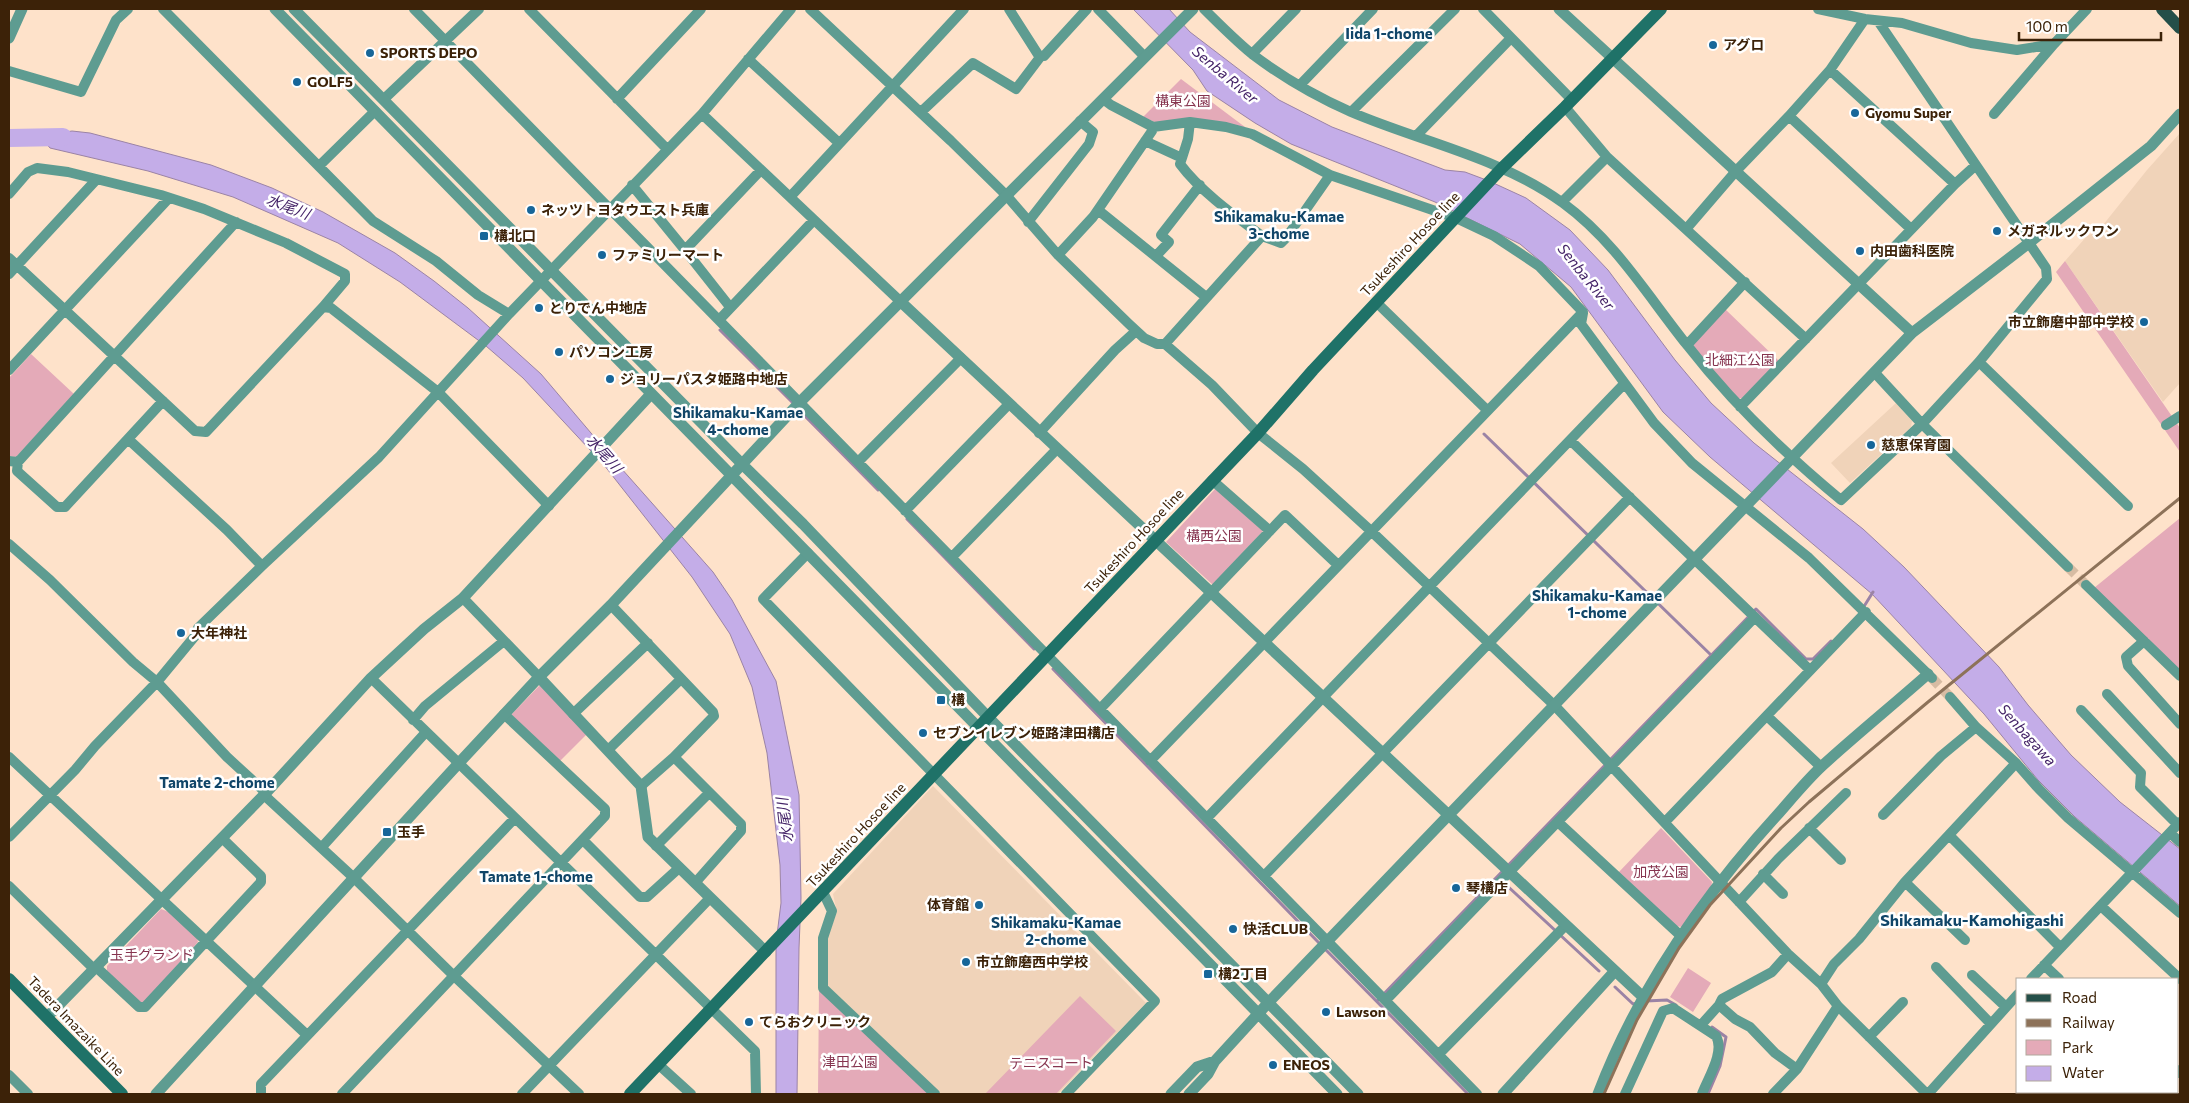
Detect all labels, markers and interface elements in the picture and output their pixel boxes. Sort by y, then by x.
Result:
scale bar [2019,10,2162,42]
text: 100 m [2026,17,2068,35]
district label: Iida 1-chome [1345,24,1433,42]
place label: アグロ [1723,36,1764,53]
marker: アグロ [1707,39,1719,51]
water label: Senba River [1189,42,1263,108]
place label: SPORTS DEPO [380,44,478,61]
marker: SPORTS DEPO [364,47,376,59]
place label: GOLF5 [307,73,353,90]
marker: GOLF5 [291,76,303,88]
park label: 構東公園 [1155,92,1211,109]
place label: Gyomu Super [1865,104,1952,121]
marker: Gyomu Super [1849,107,1861,119]
street label: Tsukeshiro Hosoe line [1357,188,1463,300]
water label: 水尾川 [264,190,314,223]
place label: ネッツトヨタウエスト兵庫 [541,201,709,218]
marker: ネッツトヨタウエスト兵庫 [525,204,537,216]
district label: Shikamaku-Kamae 3-chome [1214,207,1344,242]
place label: メガネルックワン [2007,222,2119,239]
marker: メガネルックワン [1991,225,2003,237]
place label: 構北口 [494,227,536,244]
marker: 構北口 [478,230,490,242]
water label: Senba River [1555,240,1620,314]
place label: 内田歯科医院 [1870,242,1954,259]
marker: 内田歯科医院 [1854,245,1866,257]
place label: ファミリーマート [612,246,724,263]
marker: ファミリーマート [596,249,608,261]
place label: とりでん中地店 [549,299,647,316]
marker: とりでん中地店 [533,302,545,314]
place label: 市立飾磨中部中学校 [2008,313,2134,330]
marker: 市立飾磨中部中学校 [2138,316,2150,328]
place label: パソコン工房 [569,343,653,360]
marker: パソコン工房 [553,346,565,358]
park label: 北細江公園 [1705,351,1775,368]
place label: ジョリーパスタ姫路中地店 [620,370,788,387]
marker: ジョリーパスタ姫路中地店 [604,373,616,385]
district label: Shikamaku-Kamae 4-chome [673,403,803,438]
water label: 水尾川 [583,430,628,478]
place label: 慈恵保育園 [1881,436,1951,453]
marker: 慈恵保育園 [1865,439,1877,451]
street label: Tsukeshiro Hosoe line [1081,485,1187,597]
park label: 構西公園 [1186,527,1242,544]
district label: Shikamaku-Kamae 1-chome [1532,586,1662,621]
place label: 大年神社 [191,624,247,641]
marker: 大年神社 [175,627,187,639]
place label: 構 [951,691,965,708]
marker: 構 [935,694,947,706]
water label: Senbagawa [1995,700,2060,769]
place label: セブンイレブン姫路津田構店 [933,724,1115,741]
marker: セブンイレブン姫路津田構店 [917,727,929,739]
district label: Tamate 2-chome [159,773,275,791]
street label: Tsukeshiro Hosoe line [803,779,909,891]
water label: 水尾川 [772,795,796,844]
place label: 玉手 [397,823,425,840]
marker: 玉手 [381,826,393,838]
park label: 加茂公園 [1633,863,1689,880]
district label: Tamate 1-chome [479,867,593,885]
place label: 琴構店 [1466,879,1508,896]
marker: 琴構店 [1450,882,1462,894]
place label: 体育館 [927,896,969,913]
marker: 体育館 [973,899,985,911]
district label: Shikamaku-Kamohigashi [1880,910,2064,929]
district label: Shikamaku-Kamae 2-chome [991,913,1121,948]
place label: 快活CLUB [1243,920,1308,937]
marker: 快活CLUB [1227,923,1239,935]
park label: 玉手グランド [110,946,194,963]
place label: 市立飾磨西中学校 [976,953,1088,970]
marker: 市立飾磨西中学校 [960,956,972,968]
place label: 構2丁目 [1218,965,1268,982]
marker: 構2丁目 [1202,968,1214,980]
street label: Tadera Imazaike Line [25,972,128,1079]
legend [2016,978,2179,1093]
text: Road [2062,988,2097,1006]
place label: Lawson [1336,1003,1386,1020]
marker: Lawson [1320,1006,1332,1018]
place label: てらおクリニック [759,1013,871,1030]
text: Railway [2062,1013,2115,1031]
marker: てらおクリニック [743,1016,755,1028]
text: Park [2062,1038,2093,1056]
park label: 津田公園 [822,1053,878,1070]
park label: テニスコート [1009,1054,1093,1071]
place label: ENEOS [1283,1056,1330,1073]
marker: ENEOS [1267,1059,1279,1071]
text: Water [2062,1063,2104,1081]

